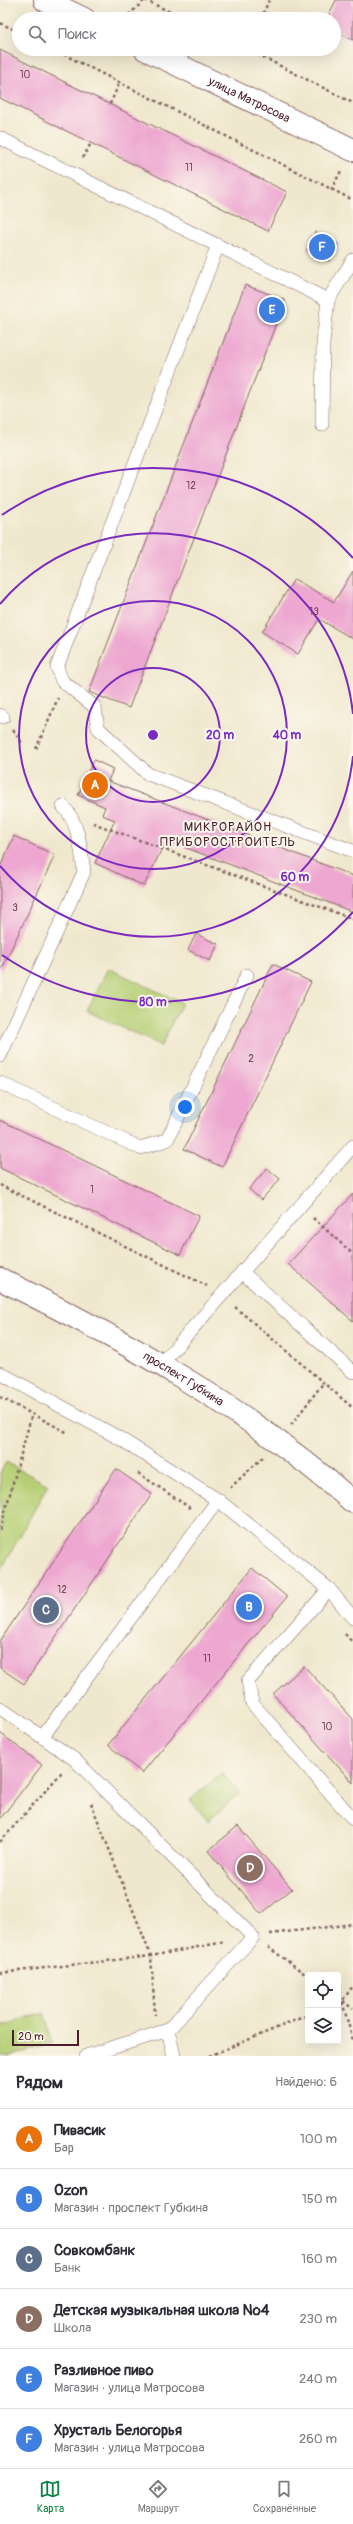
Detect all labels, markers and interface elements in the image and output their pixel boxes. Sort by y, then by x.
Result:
search box [12,12,341,56]
icon: search [26,23,48,45]
text: Поиск [58,25,97,44]
house number: 10 [20,69,31,81]
street label: улица Матросова [205,74,293,126]
house number: 11 [185,162,193,174]
pin: F [309,232,335,262]
pin: E [259,295,285,325]
house number: 12 [186,480,196,492]
house number: 13 [309,606,319,618]
centre of rings [146,728,160,742]
text: 20 m [206,728,234,743]
text: 40 m [272,728,302,743]
pin: A [82,770,108,800]
district label: МИКРОРАЙОН ПРИБОРОСТРОИТЕЛЬ [160,819,296,850]
text: 60 m [281,870,310,885]
house number: 3 [12,902,18,914]
text: 80 m [139,995,167,1010]
house number: 2 [248,1053,254,1065]
your location [175,1097,195,1117]
house number: 1 [90,1184,94,1196]
street label: проспект Губкина [140,1349,227,1410]
house number: 12 [57,1584,67,1596]
pin: B [236,1592,262,1622]
pin: C [33,1595,59,1625]
house number: 11 [203,1653,211,1665]
house number: 10 [322,1721,333,1733]
pin: D [237,1853,263,1883]
map controls [305,1972,341,2044]
button: locate [305,1972,341,2008]
button: layers [305,2008,341,2044]
scale bar [12,2028,79,2047]
text: 20 m [18,2030,44,2043]
text: Рядом [16,2072,63,2093]
text: Найдено: 6 [275,2074,337,2090]
text: Пивасик [54,2121,106,2140]
text: A [25,2131,33,2147]
text: 100 m [300,2131,337,2147]
text: Бар [54,2140,74,2156]
text: Ozon [54,2181,88,2200]
text: B [25,2191,33,2207]
text: 150 m [302,2191,337,2207]
text: Магазин · проспект Губкина [54,2200,208,2216]
text: Совкомбанк [54,2241,135,2260]
text: C [25,2251,33,2267]
text: 160 m [301,2251,337,2267]
text: Банк [54,2260,81,2276]
text: Детская музыкальная школа №4 [54,2301,269,2320]
text: D [25,2311,33,2327]
text: 230 m [300,2311,337,2327]
text: Школа [54,2320,91,2336]
text: Разливное пиво [54,2361,154,2380]
text: E [26,2371,32,2387]
text: 240 m [299,2371,337,2387]
text: Магазин · улица Матросова [54,2380,205,2396]
text: Хрусталь Белогорья [54,2421,182,2440]
text: F [25,2431,33,2447]
text: 260 m [299,2431,337,2447]
text: Магазин · улица Матросова [54,2440,205,2456]
tab: Карта [37,2478,64,2515]
tab: Маршрут [138,2478,179,2515]
tab: Сохранённые [253,2478,316,2515]

